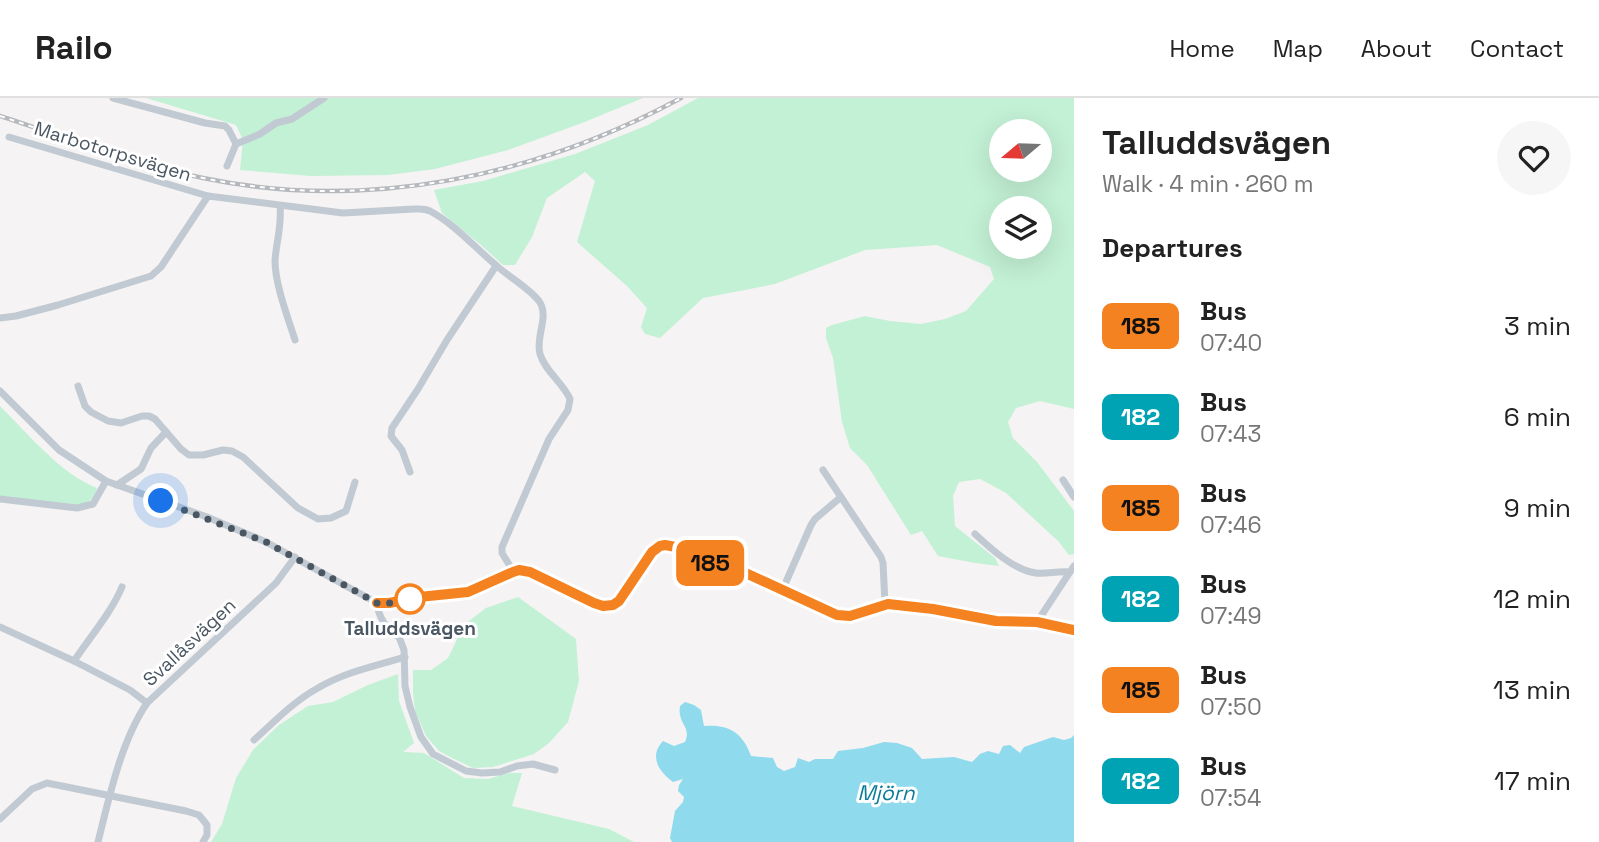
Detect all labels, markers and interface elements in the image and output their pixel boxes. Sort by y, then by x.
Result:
text: Railo [35,27,113,69]
text: Home [1169,33,1235,64]
text: Map [1273,33,1323,64]
text: About [1361,33,1432,64]
text: Contact [1470,33,1564,64]
street label: Marbotorpsvägen [31,116,194,187]
north arrow [989,119,1052,182]
map controls [989,119,1052,259]
button: heart [1497,121,1571,195]
text: Talluddsvägen [1102,122,1331,164]
text: Walk · 4 min · 260 m [1102,169,1314,199]
button: layers [989,196,1052,259]
text: Departures [1102,231,1243,265]
text: Bus [1200,294,1247,328]
text: 3 min [1504,309,1571,343]
text: 185 [1121,310,1160,341]
text: 07:40 [1200,328,1262,358]
text: Bus [1200,385,1247,419]
text: 6 min [1504,400,1571,434]
text: 182 [1121,401,1160,432]
text: 07:43 [1200,419,1261,449]
text: Bus [1200,476,1247,510]
your location [143,483,178,518]
text: 9 min [1504,491,1571,525]
text: 185 [1121,492,1160,523]
text: 07:46 [1200,510,1262,540]
line badge: 185 [670,540,750,586]
text: 185 [690,547,730,578]
text: Bus [1200,567,1247,601]
text: 12 min [1493,582,1571,616]
text: 182 [1121,583,1160,614]
marker: Talluddsvägen [395,584,425,614]
street label: Svallåsvägen [138,593,241,692]
text: 07:49 [1200,601,1262,631]
place label: Talluddsvägen [344,616,476,641]
text: Bus [1200,658,1247,692]
text: 13 min [1493,673,1571,707]
text: 185 [1121,674,1160,705]
text: 07:50 [1200,692,1262,722]
text: Bus [1200,749,1247,783]
text: 17 min [1494,764,1571,798]
text: 182 [1121,765,1160,796]
water label: Mjörn [857,779,916,806]
text: 07:54 [1200,783,1261,813]

